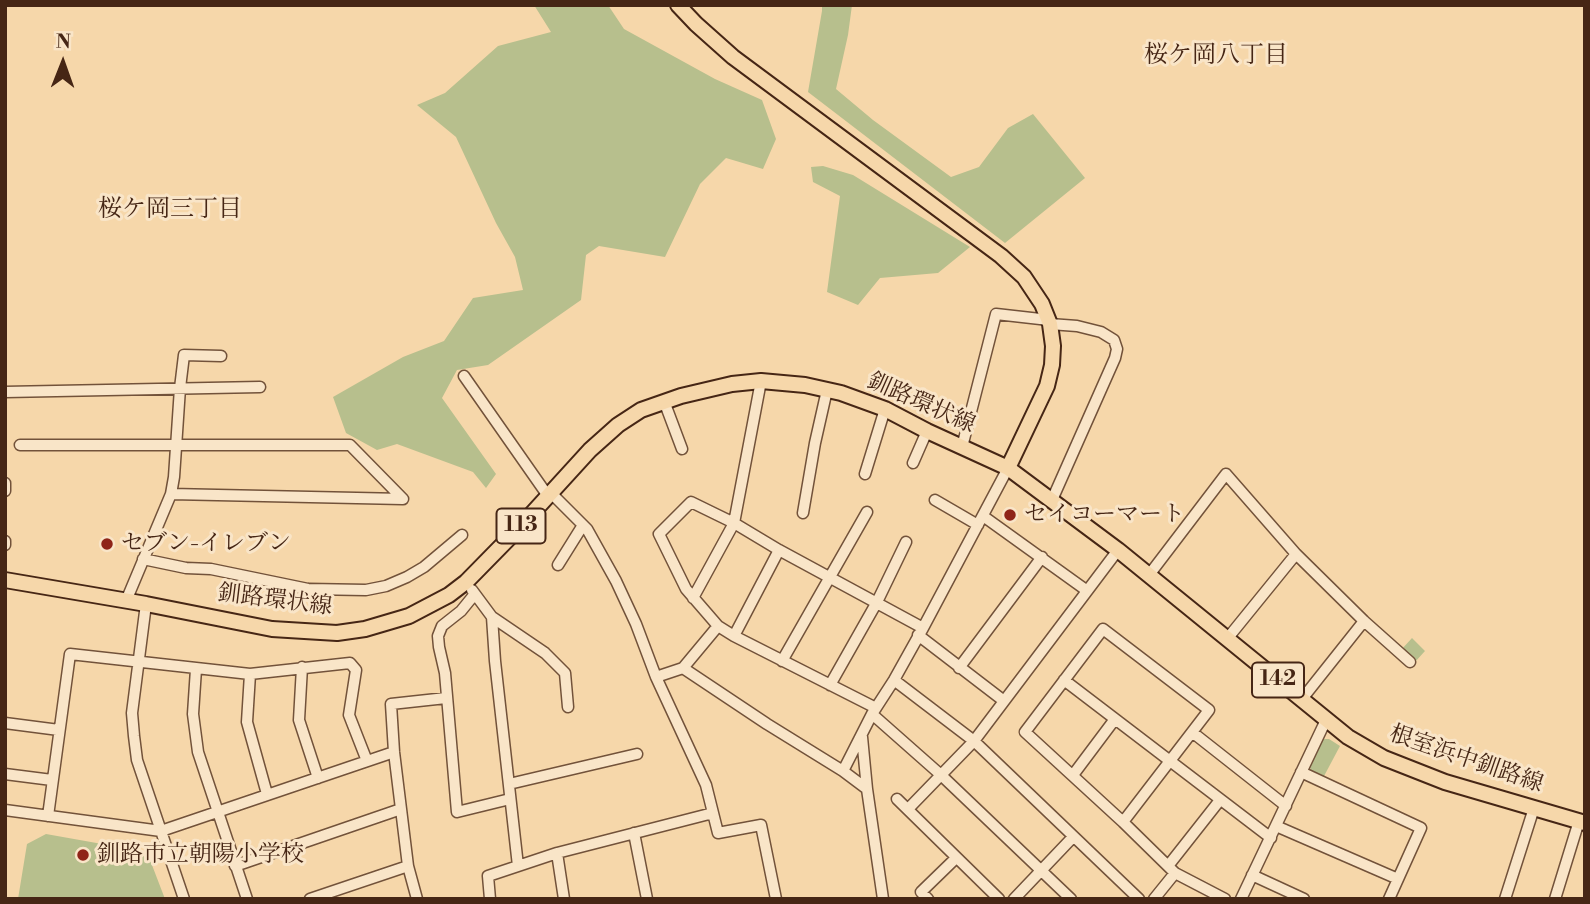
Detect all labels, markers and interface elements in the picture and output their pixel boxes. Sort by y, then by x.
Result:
north arrow [28,28,98,98]
text: N [56,30,71,54]
district label: 桜ケ岡八丁目 [1144,42,1288,70]
district label: 桜ケ岡三丁目 [98,196,242,224]
street label: 釧路環状線 [863,368,979,440]
place label: セイコーマート [1024,501,1185,529]
marker: セイコーマート [1002,507,1018,523]
road number: 113 [496,508,546,544]
place label: セブン-イレブン [121,530,291,558]
marker: セブン-イレブン [99,536,115,552]
street label: 釧路環状線 [216,580,334,622]
road number: 142 [1252,662,1304,698]
street label: 根室浜中釧路線 [1385,721,1547,799]
place label: 釧路市立朝陽小学校 [97,841,304,869]
marker: 釧路市立朝陽小学校 [75,847,91,863]

